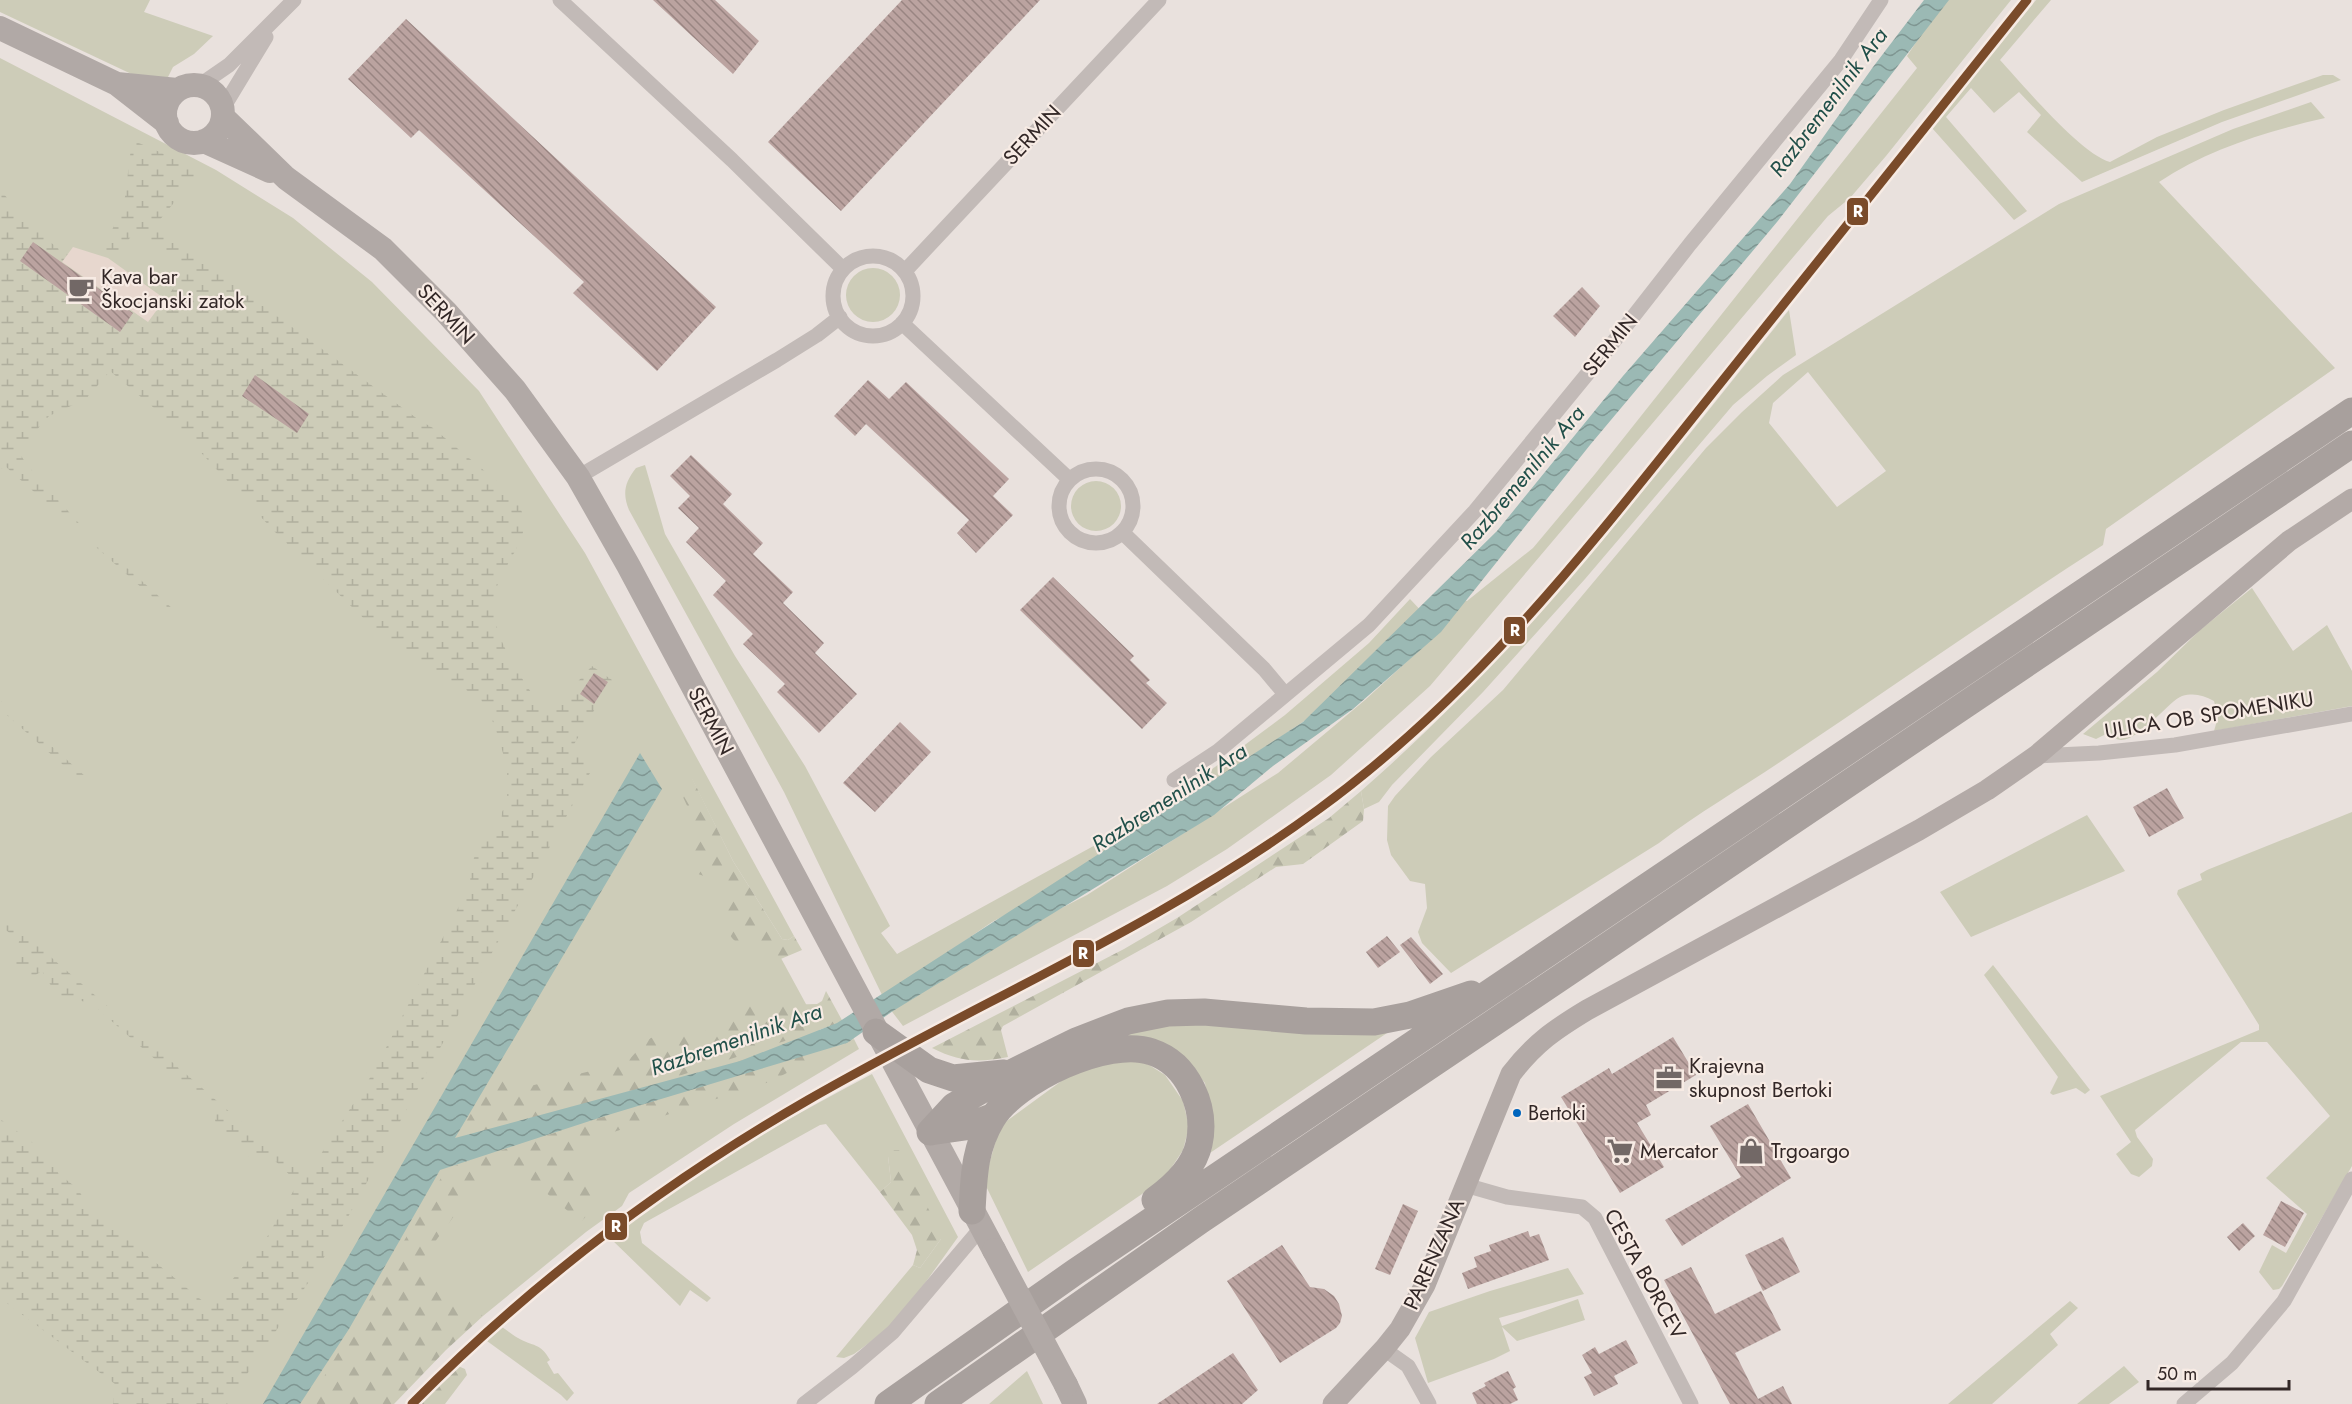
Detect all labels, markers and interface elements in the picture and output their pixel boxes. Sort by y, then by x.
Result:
water label: Razbremenilnik Ara [1761,21,1895,183]
street label: SERMIN [996,98,1068,172]
line badge: R [1846,197,1869,226]
text: R [1853,200,1864,223]
place label: Kava bar Škocjanski zatok [101,262,245,316]
cafe icon: Kava bar Škocjanski zatok [66,274,96,304]
street label: SERMIN [410,277,482,351]
street label: SERMIN [1575,307,1645,383]
water label: Razbremenilnik Ara [1452,398,1592,556]
line badge: R [1503,616,1526,645]
text: R [1510,619,1521,642]
street label: SERMIN [681,682,741,760]
street label: ULICA OB SPOMENIKU [2102,684,2316,746]
water label: Razbremenilnik Ara [1085,735,1253,859]
line badge: R [1072,939,1095,968]
text: R [1078,942,1089,965]
water label: Razbremenilnik Ara [646,995,826,1083]
place label: Krajevna skupnost Bertoki [1689,1051,1833,1105]
office icon: Krajevna skupnost Bertoki [1654,1063,1684,1093]
place label: Bertoki [1528,1099,1586,1128]
marker: Bertoki [1511,1107,1523,1119]
supermarket icon: Mercator [1605,1136,1635,1166]
place label: Mercator [1640,1136,1719,1166]
shop icon: Trgoargo [1736,1136,1766,1166]
place label: Trgoargo [1771,1136,1850,1166]
street label: PARENZANA [1396,1193,1472,1314]
street label: CESTA BORCEV [1597,1203,1693,1345]
line badge: R [604,1212,628,1241]
text: R [611,1215,622,1238]
scale bar [2148,1353,2289,1391]
text: 50 m [2157,1361,2197,1387]

